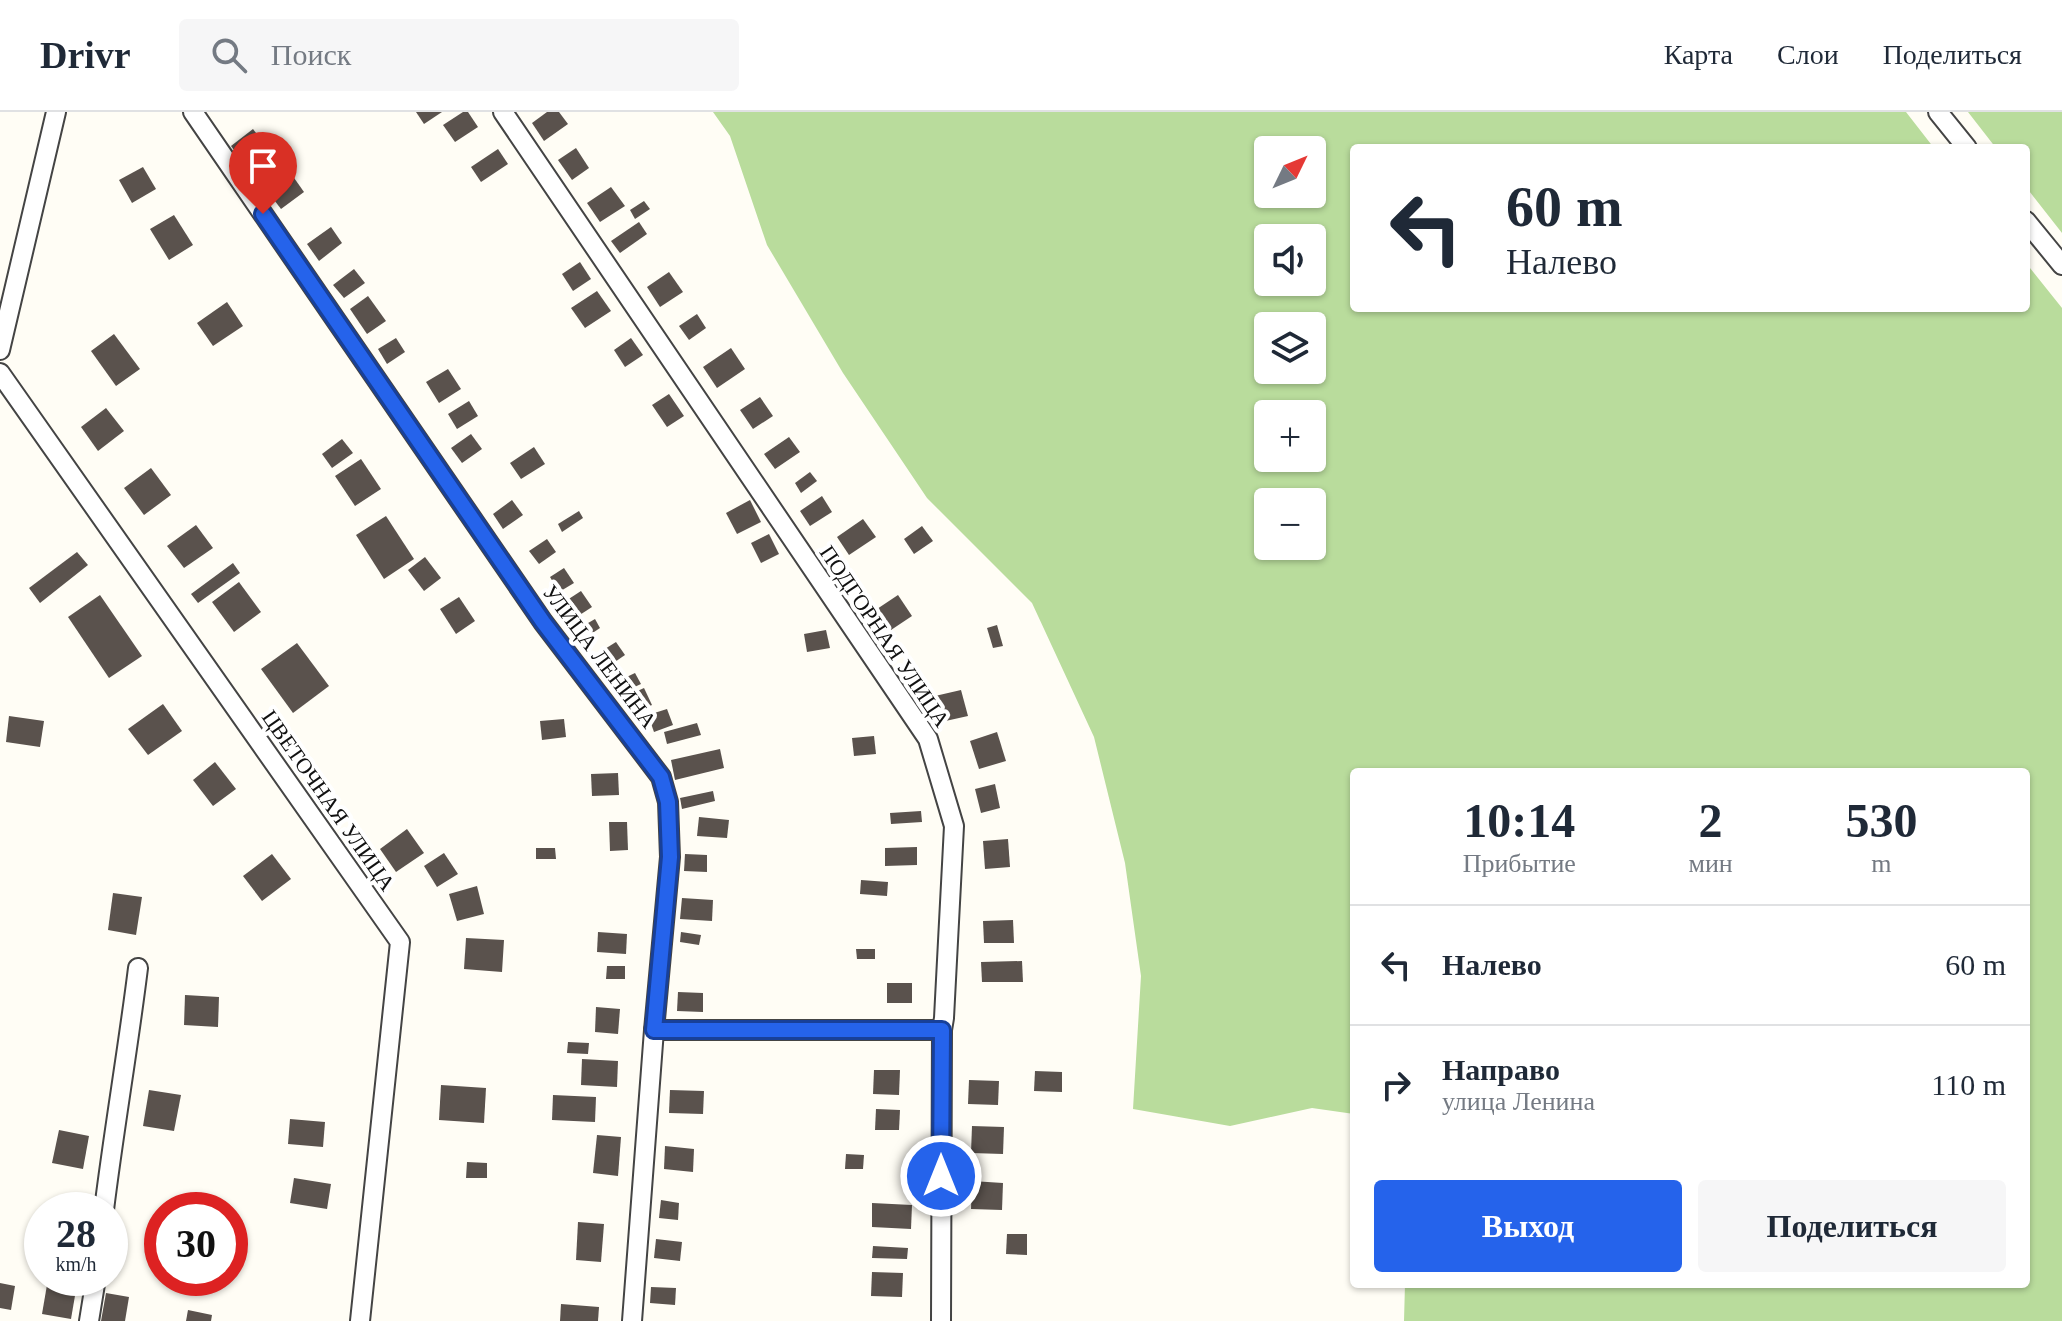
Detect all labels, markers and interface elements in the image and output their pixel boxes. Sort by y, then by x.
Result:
search box [179,19,739,91]
icon: search [207,33,251,77]
text: Drivr [40,34,131,76]
text: Поиск [271,38,351,71]
text: Карта [1664,39,1733,70]
text: Слои [1777,39,1839,70]
text: Поделиться [1883,39,2022,70]
pin [229,132,297,214]
north arrow [1254,136,1326,208]
map controls [1254,136,1326,560]
icon: arrive [241,144,285,188]
icon: left [1374,176,1478,280]
text: 60 m [1506,176,1623,238]
button: sound [1254,224,1326,296]
text: Налево [1506,242,1617,282]
button: layers [1254,312,1326,384]
button: + [1254,400,1326,472]
button: − [1254,488,1326,560]
street label: ПОДГОРНАЯ УЛИЦА [814,541,955,732]
street label: УЛИЦА ЛЕНИНА [538,580,662,733]
street label: ЦВЕТОЧНАЯ УЛИЦА [257,705,400,895]
text: 10:14 [1463,794,1575,847]
text: 2 [1699,794,1723,847]
text: 530 [1845,794,1917,847]
text: Прибытие [1463,849,1576,878]
text: мин [1688,849,1733,878]
text: m [1871,849,1891,878]
icon: left [1374,943,1418,987]
text: Налево [1442,948,1542,981]
text: 60 m [1945,948,2006,981]
text: Направо [1442,1053,1560,1086]
icon: right [1374,1063,1418,1107]
text: 110 m [1931,1068,2006,1101]
text: улица Ленина [1442,1087,1595,1116]
position arrow [899,1134,983,1218]
button: Выход [1374,1180,1682,1272]
button: Поделиться [1698,1180,2006,1272]
speed limit sign: 30 [144,1192,248,1296]
text: 28 [56,1211,96,1256]
text: km/h [55,1253,97,1275]

